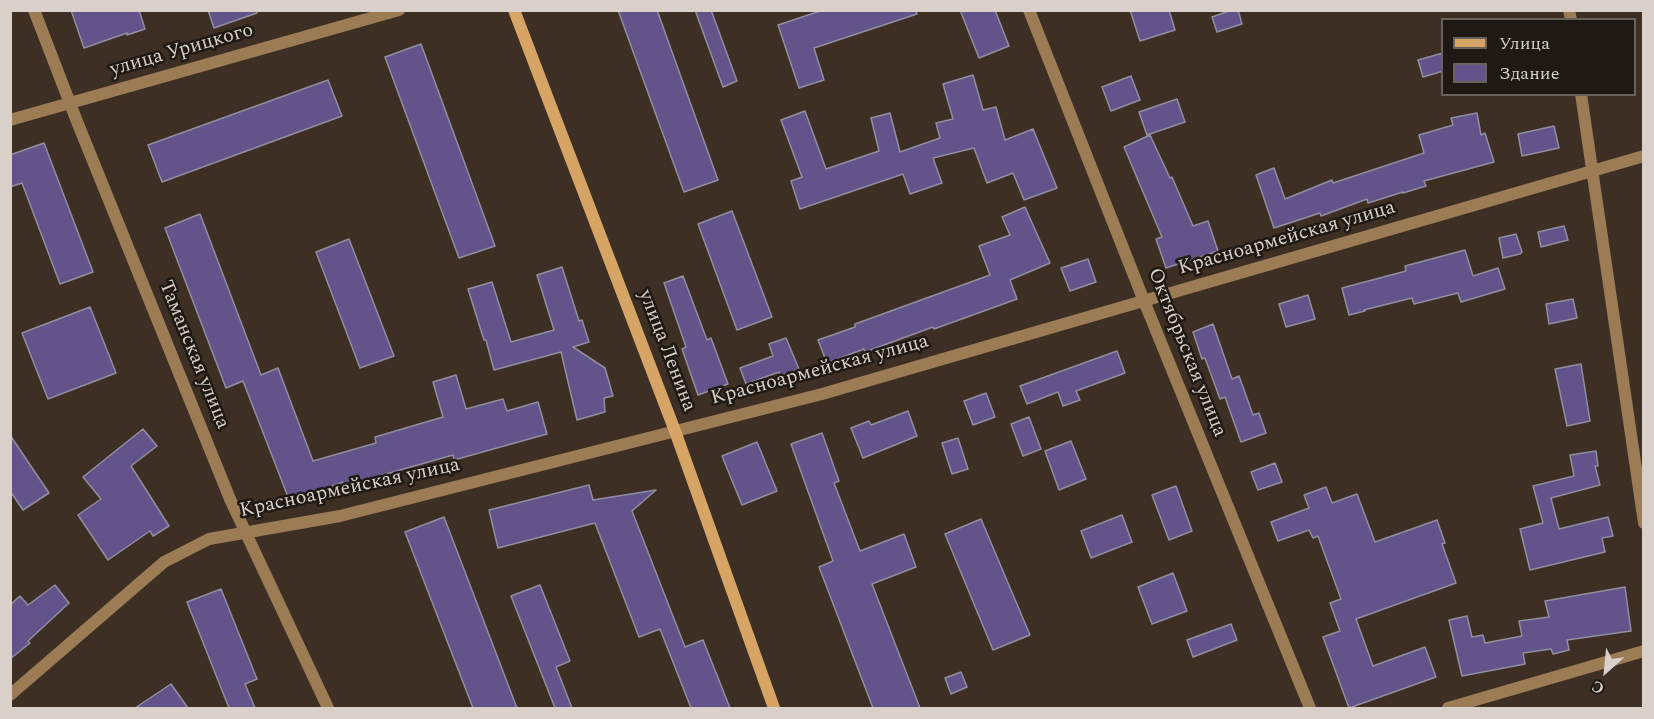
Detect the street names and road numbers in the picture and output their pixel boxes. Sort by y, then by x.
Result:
street label: улица Урицкого [108,19,256,83]
street label: Красноармейская улица [1176,197,1398,281]
street label: Октябрьская улица [1141,265,1231,441]
street label: Таманская улица [152,277,234,433]
street label: улица Ленина [632,287,700,415]
street label: Красноармейская улица [708,330,932,412]
street label: Красноармейская улица [238,454,462,524]

